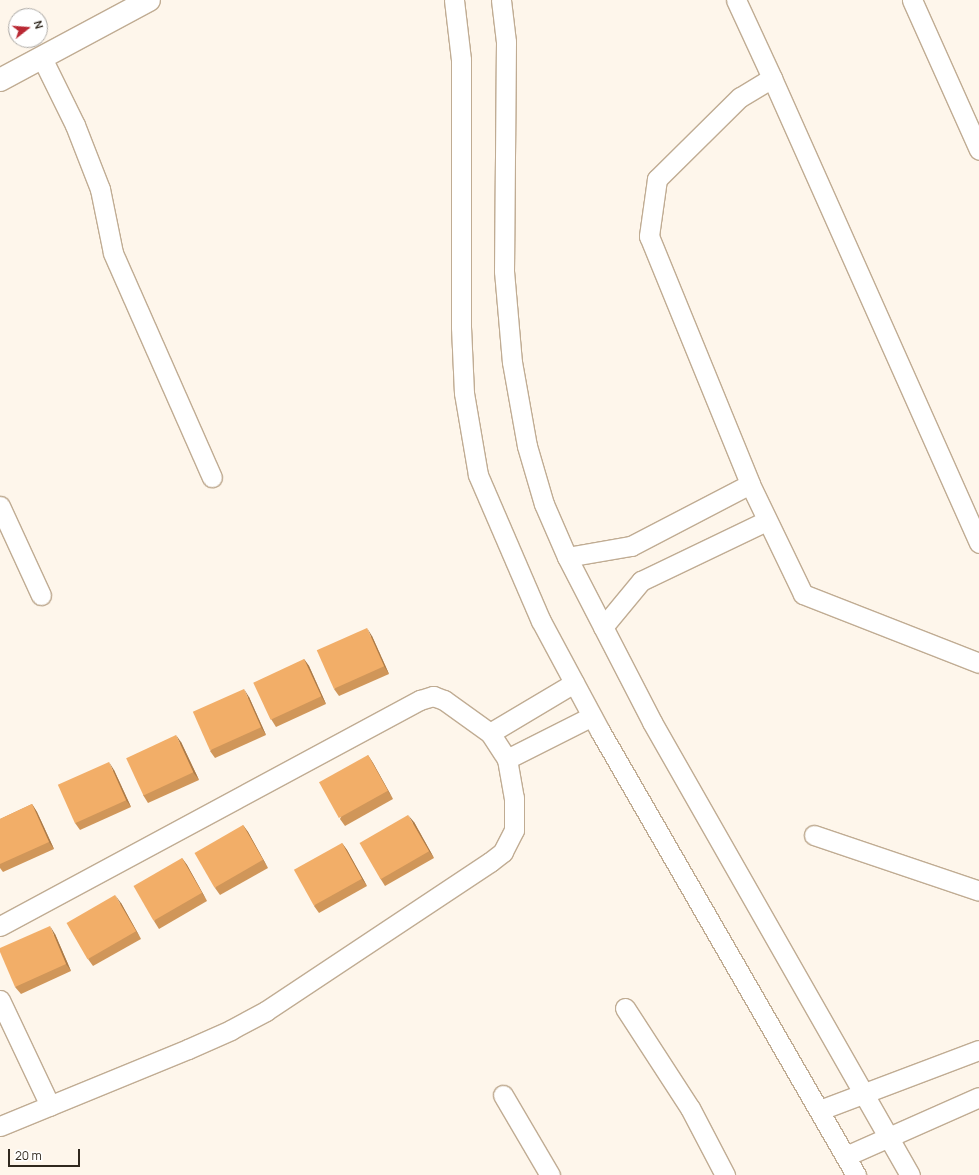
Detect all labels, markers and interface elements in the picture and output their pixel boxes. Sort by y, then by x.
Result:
north arrow [8,8,48,48]
text: N [31,19,47,31]
scale bar [10,1141,82,1167]
text: 20 m [15,1147,42,1164]

